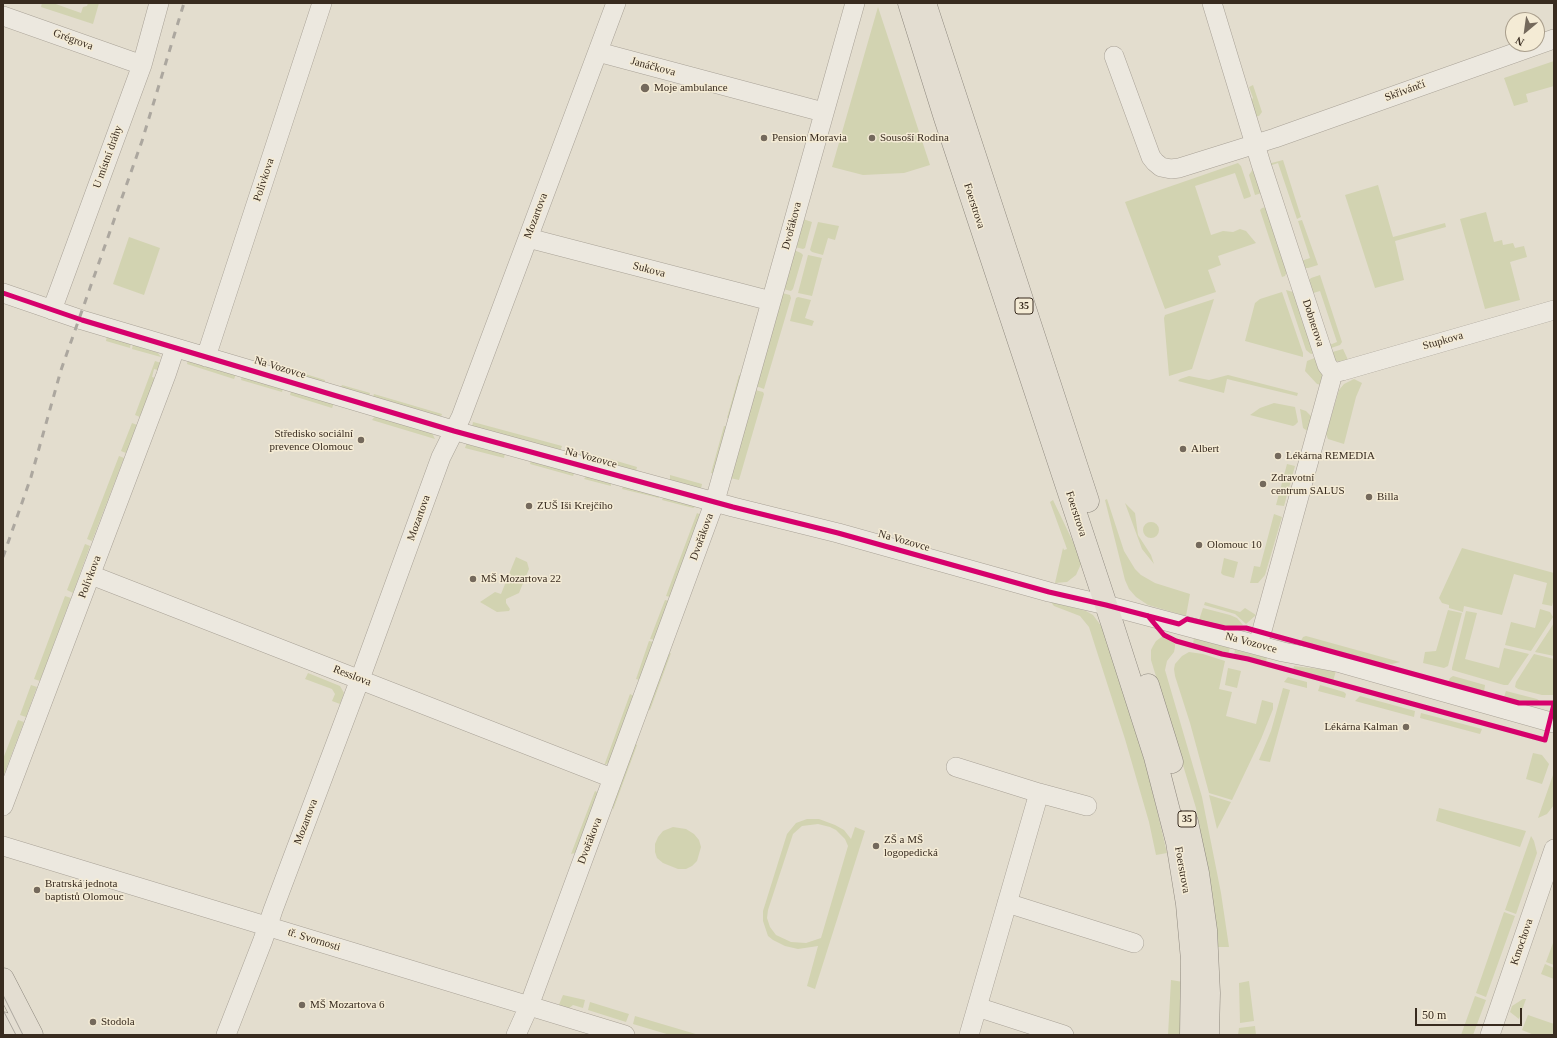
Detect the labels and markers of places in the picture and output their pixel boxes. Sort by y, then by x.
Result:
place label: Moje ambulance [654,81,728,95]
marker: Moje ambulance [639,82,651,94]
place label: Pension Moravia [772,131,847,145]
place label: Sousoší Rodina [880,131,949,145]
marker: Pension Moravia [759,133,769,143]
marker: Sousoší Rodina [867,133,877,143]
place label: Středisko sociální prevence Olomouc [270,427,353,453]
marker: Středisko sociální prevence Olomouc [356,435,366,445]
place label: Albert [1191,442,1219,456]
marker: Albert [1178,444,1188,454]
place label: Lékárna REMEDIA [1286,449,1375,463]
marker: Lékárna REMEDIA [1273,451,1283,461]
place label: Zdravotní centrum SALUS [1271,471,1345,497]
marker: Zdravotní centrum SALUS [1258,479,1268,489]
place label: Billa [1377,490,1398,504]
marker: Billa [1364,492,1374,502]
place label: ZUŠ Iši Krejčího [537,499,613,513]
marker: ZUŠ Iši Krejčího [524,501,534,511]
place label: Olomouc 10 [1207,538,1262,552]
marker: Olomouc 10 [1194,540,1204,550]
place label: MŠ Mozartova 22 [481,572,561,586]
marker: MŠ Mozartova 22 [468,574,478,584]
place label: Lékárna Kalman [1324,720,1398,734]
marker: Lékárna Kalman [1401,722,1411,732]
place label: ZŠ a MŠ logopedická [884,833,938,859]
marker: ZŠ a MŠ logopedická [871,841,881,851]
place label: Bratrská jednota baptistů Olomouc [45,877,124,903]
marker: Bratrská jednota baptistů Olomouc [32,885,42,895]
place label: MŠ Mozartova 6 [310,998,385,1012]
marker: MŠ Mozartova 6 [297,1000,307,1010]
place label: Stodola [101,1015,135,1029]
marker: Stodola [88,1017,98,1027]

